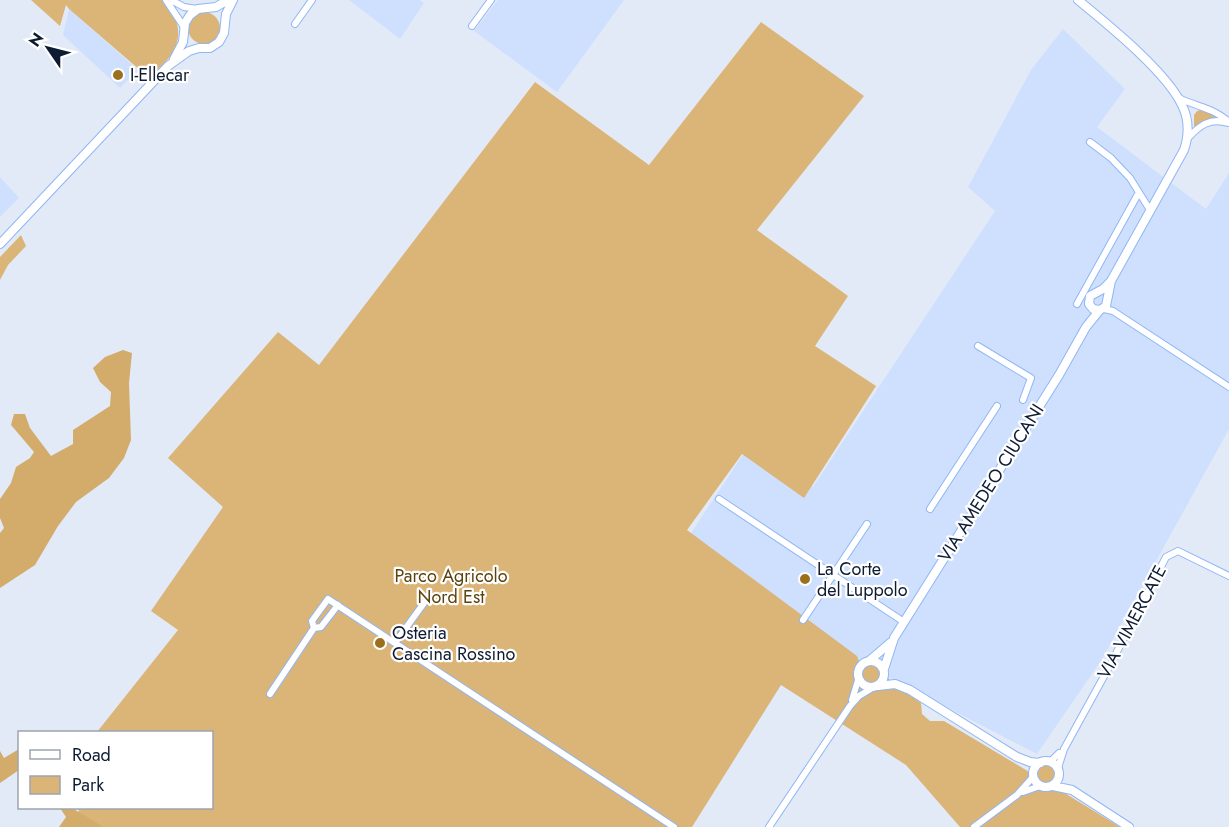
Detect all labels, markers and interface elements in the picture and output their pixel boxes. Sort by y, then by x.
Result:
north arrow [18,18,78,78]
text: N [23,28,49,51]
place label: I-Ellecar [130,62,190,88]
marker: I-Ellecar [111,68,125,82]
street label: VIA AMEDEO CIUCANI [932,399,1050,567]
place label: La Corte del Luppolo [817,556,908,603]
street label: VIA VIMERCATE [1091,561,1173,683]
park label: Parco Agricolo Nord Est [394,563,508,610]
marker: La Corte del Luppolo [798,572,812,586]
place label: Osteria Cascina Rossino [392,620,516,667]
marker: Osteria Cascina Rossino [373,636,387,650]
legend [18,731,213,809]
text: Road [72,742,111,768]
text: Park [72,772,104,798]

